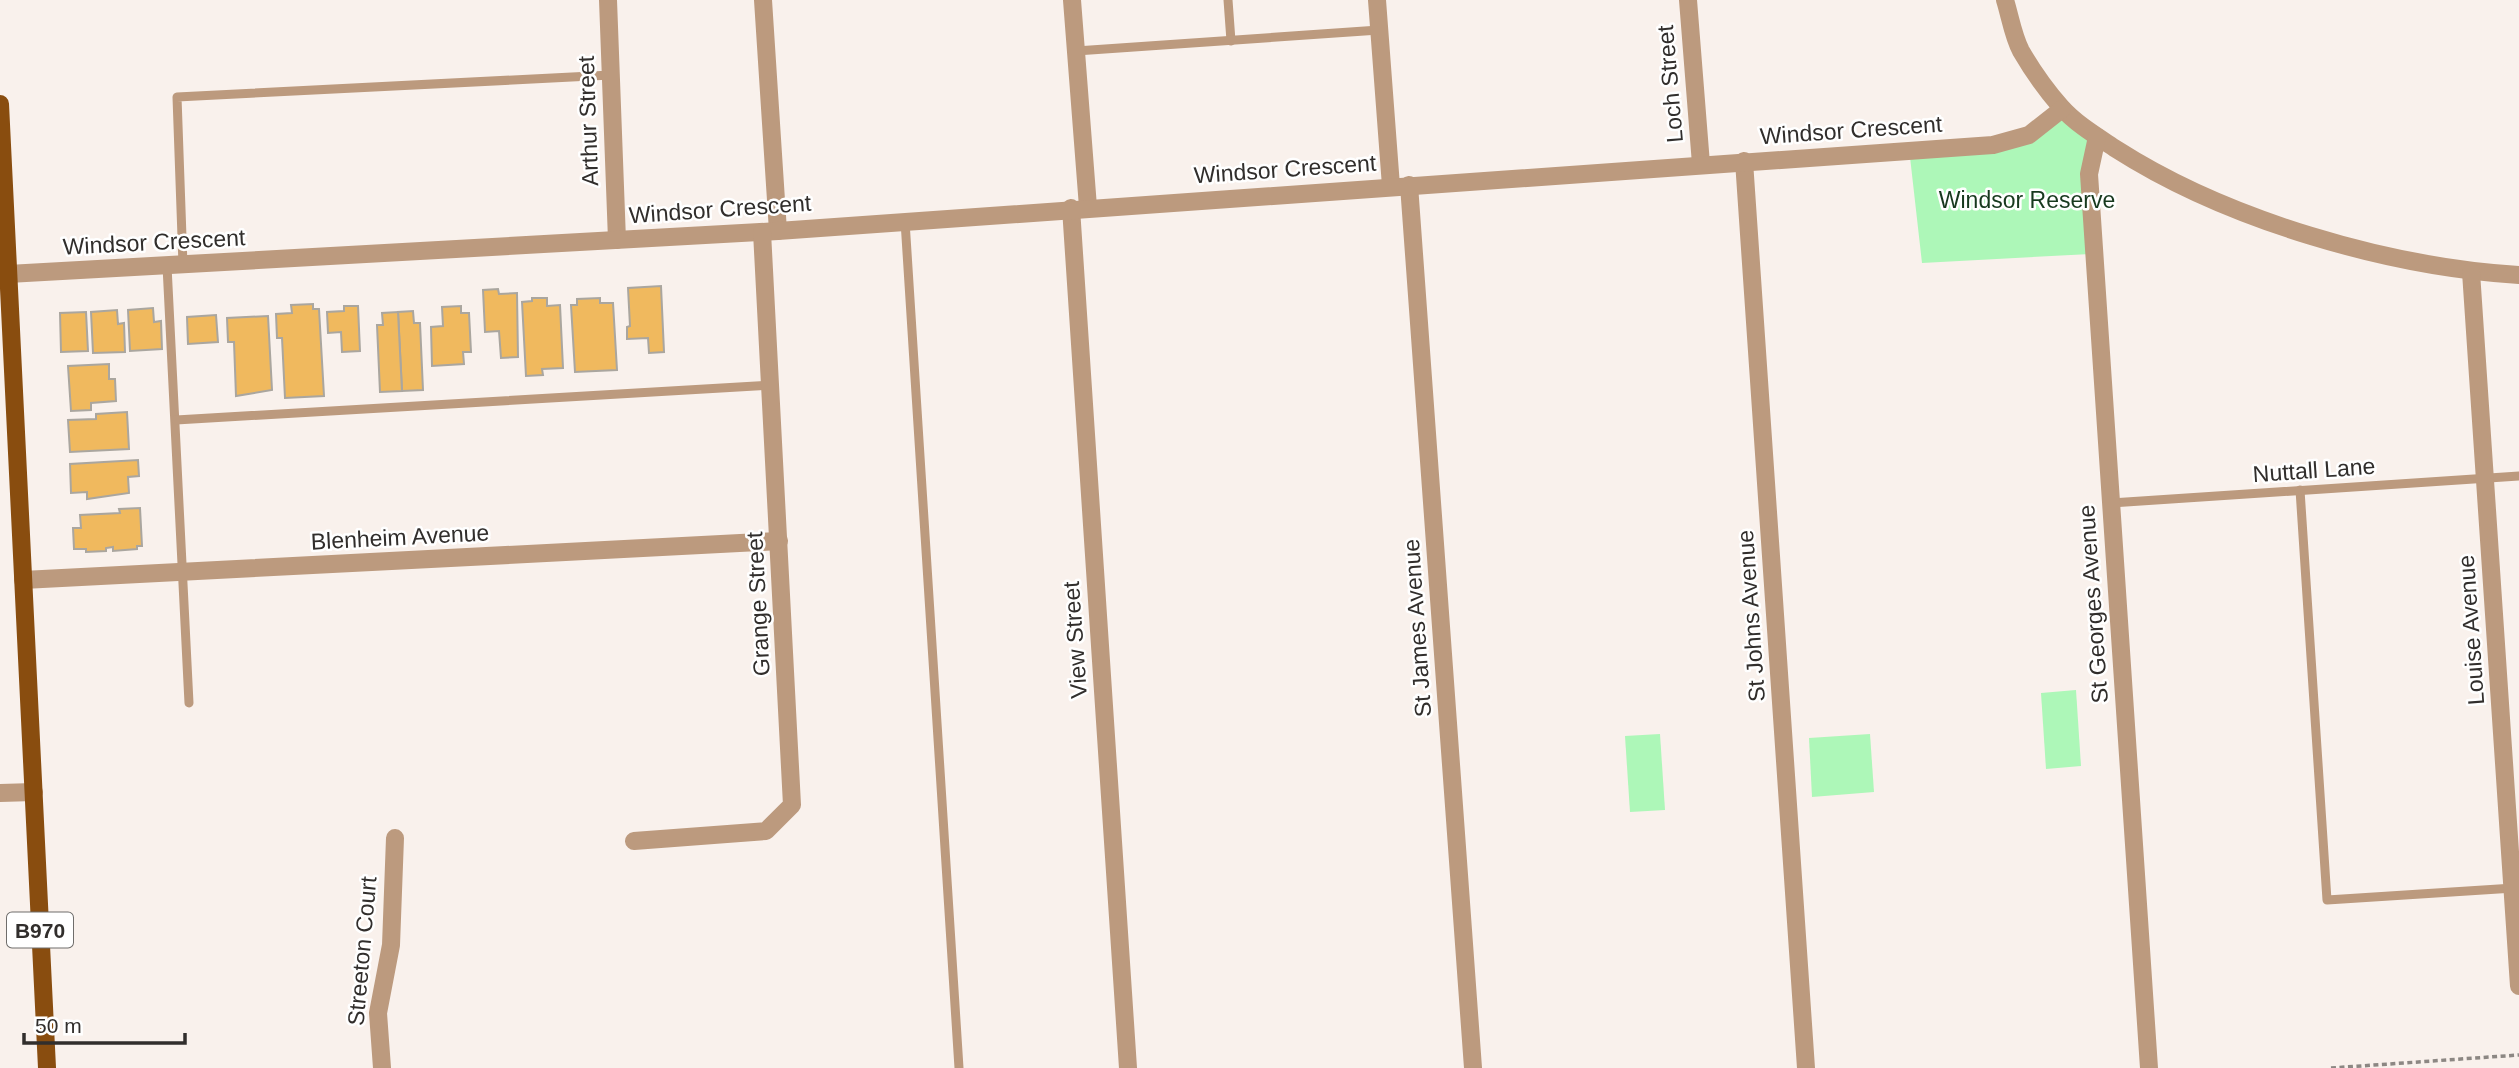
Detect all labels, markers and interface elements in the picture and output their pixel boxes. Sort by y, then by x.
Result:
street label: Loch Street [1652,24,1688,144]
street label: Arthur Street [573,55,603,187]
street label: Windsor Crescent [1759,111,1944,149]
street label: Windsor Crescent [1193,150,1378,188]
park label: Windsor Reserve [1939,187,2115,213]
street label: Windsor Crescent [628,190,813,228]
street label: Windsor Crescent [62,224,247,260]
street label: Nuttall Lane [2252,453,2376,487]
street label: St Georges Avenue [2073,504,2113,704]
street label: Blenheim Avenue [310,519,490,555]
street label: St Johns Avenue [1732,529,1770,703]
street label: Grange Street [741,531,775,677]
street label: St James Avenue [1398,538,1436,718]
street label: Louise Avenue [2453,554,2489,706]
street label: View Street [1058,580,1092,699]
street label: Streeton Court [343,875,382,1027]
road number: B970 [7,912,73,948]
scale bar [24,1002,186,1046]
text: 50 m [35,1014,82,1037]

